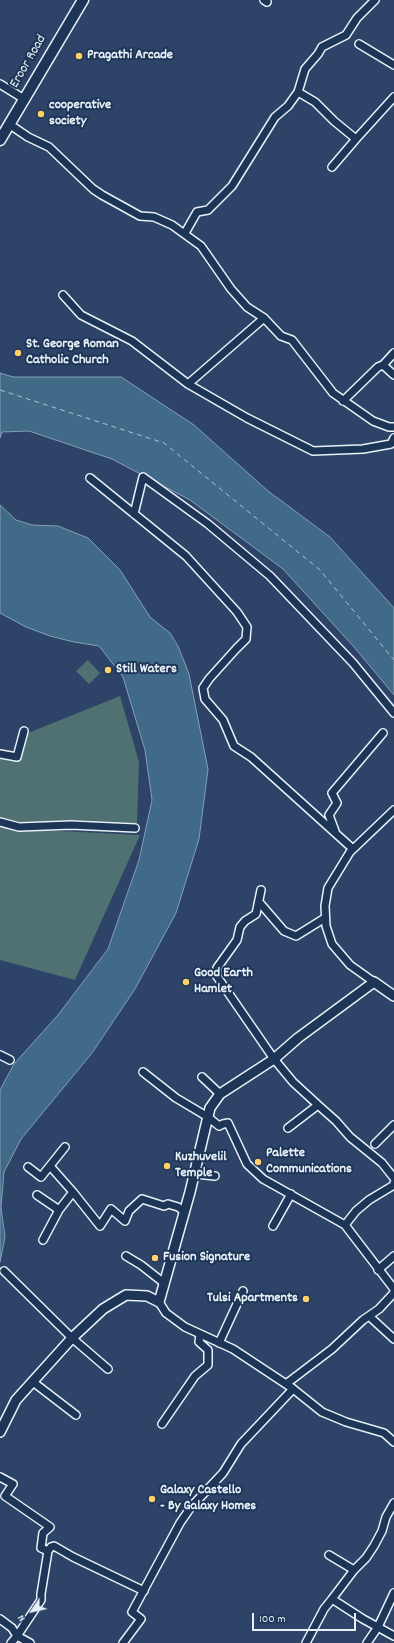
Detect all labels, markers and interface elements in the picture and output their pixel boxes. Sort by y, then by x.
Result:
street label: Eroor Road [7,32,51,92]
place label: Pragathi Arcade [87,48,173,64]
marker: Pragathi Arcade [74,51,84,61]
place label: cooperative society [49,98,111,130]
marker: cooperative society [36,109,46,119]
place label: St. George Roman Catholic Church [26,337,119,370]
marker: St. George Roman Catholic Church [13,348,23,358]
place label: Still Waters [116,662,177,678]
marker: Still Waters [103,665,113,675]
place label: Good Earth Hamlet [194,966,253,998]
marker: Good Earth Hamlet [181,977,191,987]
place label: Palette Communications [266,1146,352,1178]
place label: Kuzhuvelil Temple [175,1150,226,1182]
marker: Palette Communications [253,1157,263,1167]
marker: Kuzhuvelil Temple [162,1161,172,1171]
place label: Fusion Signature [163,1250,250,1266]
marker: Fusion Signature [150,1253,160,1263]
place label: Tulsi Apartments [207,1291,298,1307]
marker: Tulsi Apartments [301,1294,311,1304]
place label: Galaxy Castello - By Galaxy Homes [160,1483,256,1516]
marker: Galaxy Castello - By Galaxy Homes [147,1494,157,1504]
north arrow [12,1591,52,1631]
scale bar [254,1605,358,1631]
text: N [14,1611,30,1624]
text: 100 m [259,1611,286,1628]

